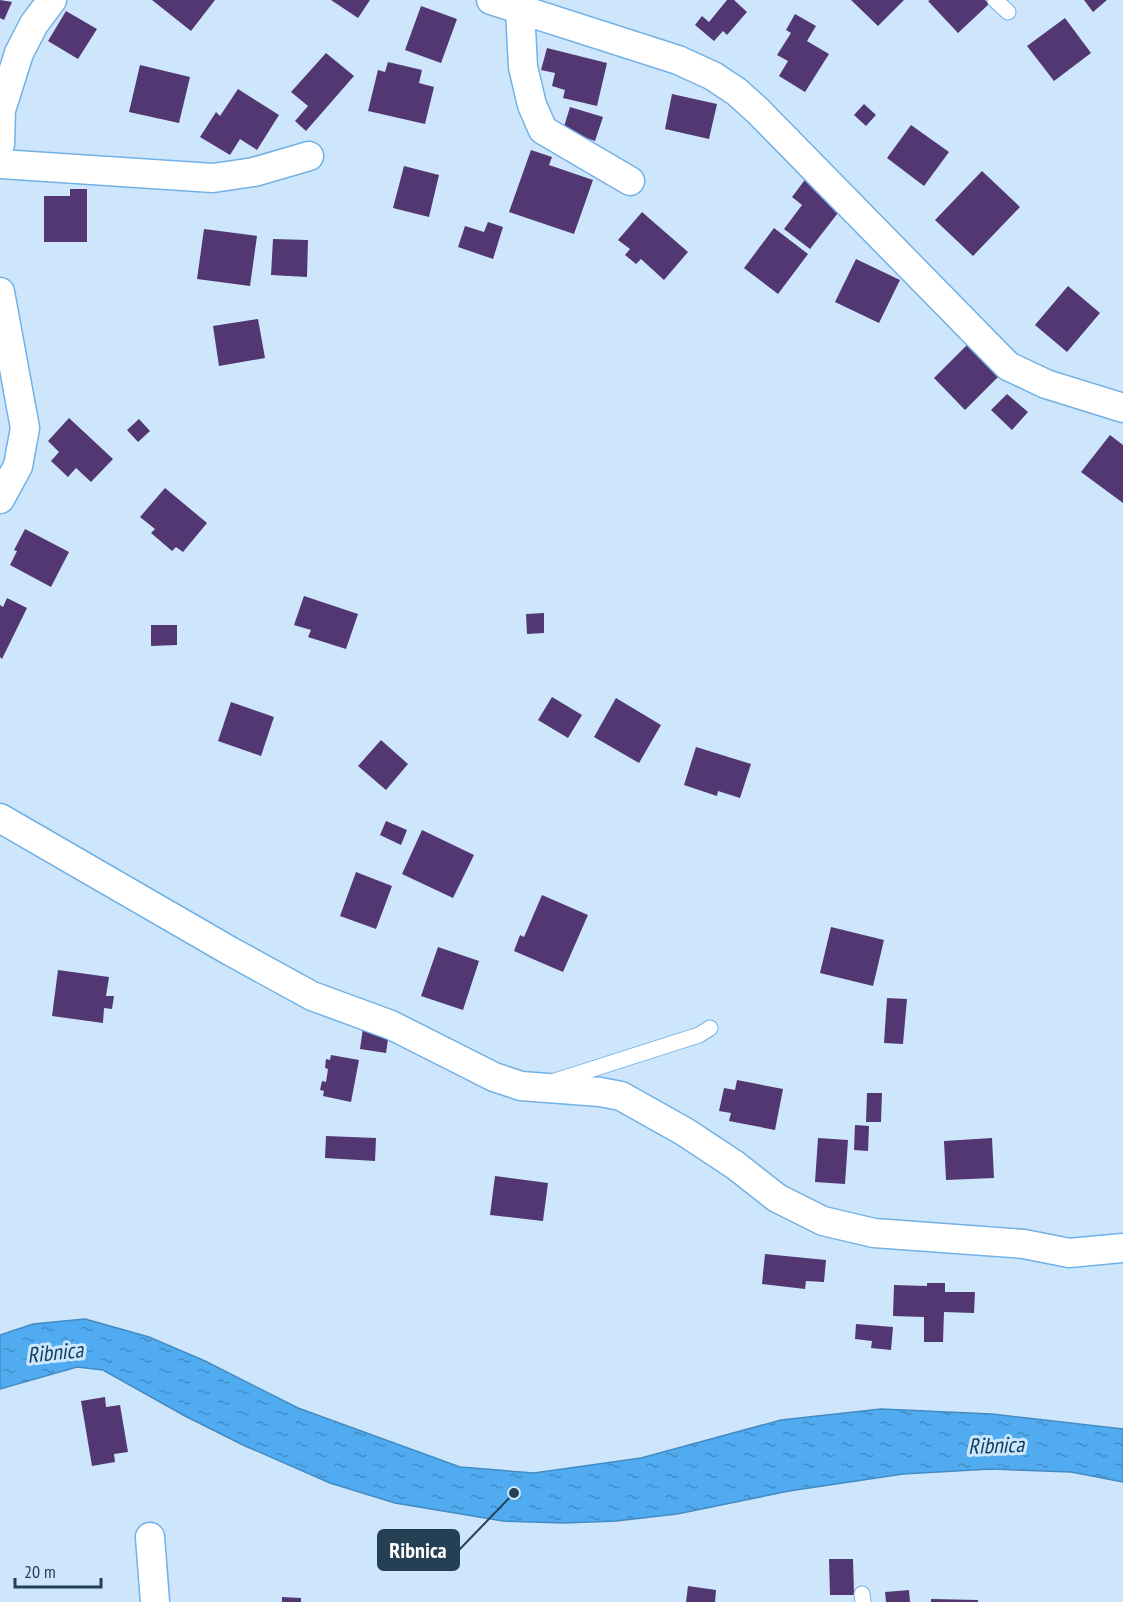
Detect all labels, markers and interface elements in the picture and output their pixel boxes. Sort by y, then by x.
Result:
water label: Ribnica [26,1335,85,1369]
water label: Ribnica [968,1430,1026,1460]
callout: Ribnica [378,1530,459,1570]
text: Ribnica [389,1536,447,1564]
scale bar [15,1551,100,1589]
text: 20 m [24,1560,56,1583]

